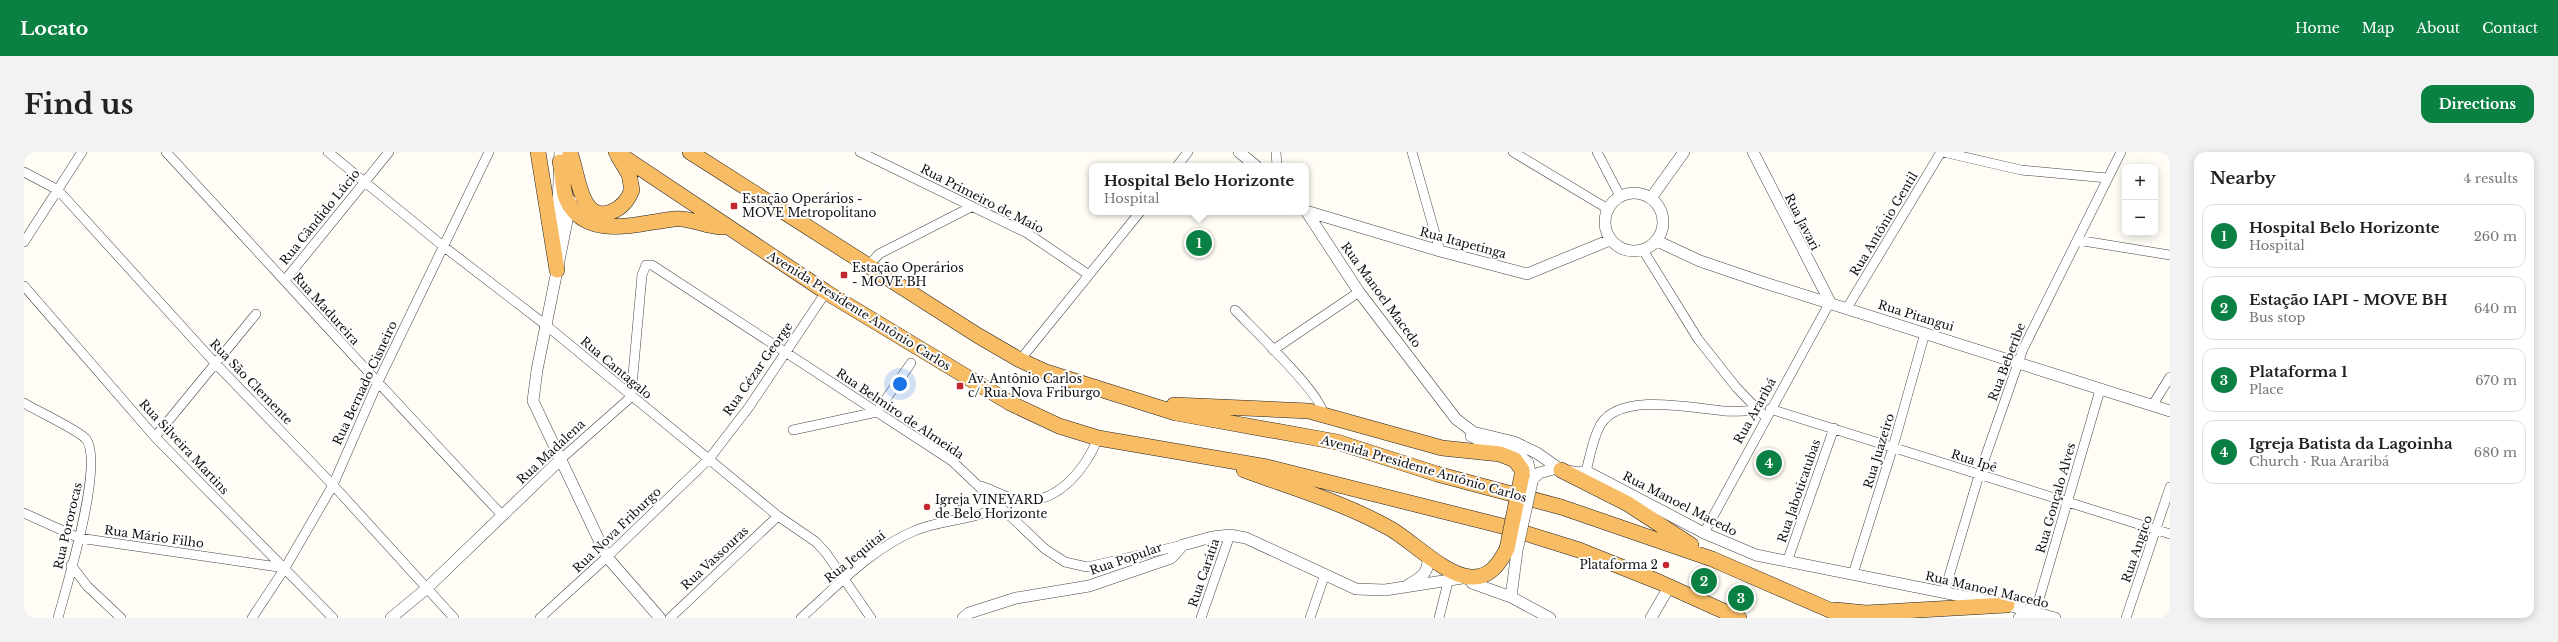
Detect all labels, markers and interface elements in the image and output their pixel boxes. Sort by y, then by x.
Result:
text: Locato [20,17,88,40]
text: Home [2295,19,2340,37]
text: Map [2362,19,2394,37]
text: About [2416,19,2460,37]
text: Contact [2482,19,2538,37]
button: Directions [2421,85,2534,123]
text: Find us [24,87,134,122]
street label: Rua Primeiro de Maio [918,161,1046,236]
popup [1089,163,1309,215]
map controls [2122,164,2158,236]
button: + [2122,164,2158,200]
street label: Rua Cândido Lúcio [276,166,363,268]
text: Nearby [2210,168,2276,189]
street label: Rua Antônio Gentil [1847,169,1921,278]
text: 4 results [2464,170,2518,187]
text: Hospital Belo Horizonte [1104,171,1294,190]
text: Hospital [1104,190,1159,207]
place label: Estação Operários - MOVE Metropolitano [742,191,877,220]
street label: Rua Javari [1782,191,1823,253]
button: − [2122,200,2158,236]
marker: Estação Operários - MOVE Metropolitano [729,201,739,211]
text: Hospital Belo Horizonte [2249,218,2440,237]
street label: Rua Itapetinga [1418,224,1508,261]
pin: 1 [1186,228,1212,258]
text: 1 [2221,228,2227,245]
text: 260 m [2474,228,2517,245]
text: Hospital [2249,237,2305,254]
street label: Rua Manoel Macedo [1338,239,1425,350]
street label: Avenida Presidente Antônio Carlos [764,247,954,374]
place label: Estação Operários - MOVE BH [852,260,964,289]
street label: Rua Madureira [290,269,363,348]
marker: Estação Operários - MOVE BH [839,270,849,280]
text: Estação IAPI - MOVE BH [2249,290,2448,309]
street label: Rua Pitangui [1876,297,1956,334]
text: 2 [2220,300,2228,317]
text: 640 m [2474,300,2517,317]
text: Bus stop [2249,309,2305,326]
street label: Rua Bernado Cisneiro [329,318,400,447]
street label: Rua Cézar George [720,319,796,418]
street label: Rua Beberibe [1985,320,2028,403]
street label: Rua Cantagalo [578,333,655,402]
street label: Rua São Clemente [207,336,296,428]
text: Plataforma 1 [2249,362,2348,381]
street label: Rua Belmiro de Almeida [833,365,967,462]
place label: Av. Antônio Carlos c/ Rua Nova Friburgo [967,371,1101,400]
text: 3 [2220,372,2228,389]
text: 670 m [2475,372,2517,389]
your location [890,374,910,394]
street label: Rua Araribá [1730,375,1779,446]
marker: Av. Antônio Carlos c/ Rua Nova Friburgo [955,381,965,391]
text: Place [2249,381,2284,398]
street label: Rua Silveira Martins [136,396,232,497]
street label: Rua Juazeiro [1860,411,1897,490]
street label: Rua Madalena [514,416,588,487]
street label: Avenida Presidente Antônio Carlos [1318,432,1529,505]
text: Igreja Batista da Lagoinha [2249,434,2453,453]
street label: Rua Jaboticatubas [1774,437,1823,545]
street label: Rua Gonçalo Alves [2033,441,2078,555]
text: 4 [2220,444,2228,461]
text: 680 m [2474,444,2517,461]
street label: Rua Ipê [1949,446,1999,475]
pin: 4 [1756,448,1782,478]
text: Church · Rua Araribá [2249,453,2389,470]
street label: Rua Manoel Macedo [1620,468,1740,539]
street label: Rua Pororocas [50,481,85,571]
street label: Rua Nova Friburgo [569,483,664,576]
place label: Igreja VINEYARD de Belo Horizonte [935,492,1047,521]
marker: Igreja VINEYARD de Belo Horizonte [922,502,932,512]
street label: Rua Angico [2118,513,2155,584]
street label: Rua Mário Filho [103,522,205,551]
street label: Rua Vassouras [678,523,751,593]
street label: Rua Jequitaí [821,527,889,586]
street label: Rua Carátia [1185,536,1222,609]
street label: Rua Popular [1088,539,1164,578]
place label: Plataforma 2 [1579,557,1658,572]
marker: Plataforma 2 [1661,560,1671,570]
pin: 2 [1691,566,1717,596]
street label: Rua Manoel Macedo [1924,568,2051,611]
pin: 3 [1728,583,1754,613]

